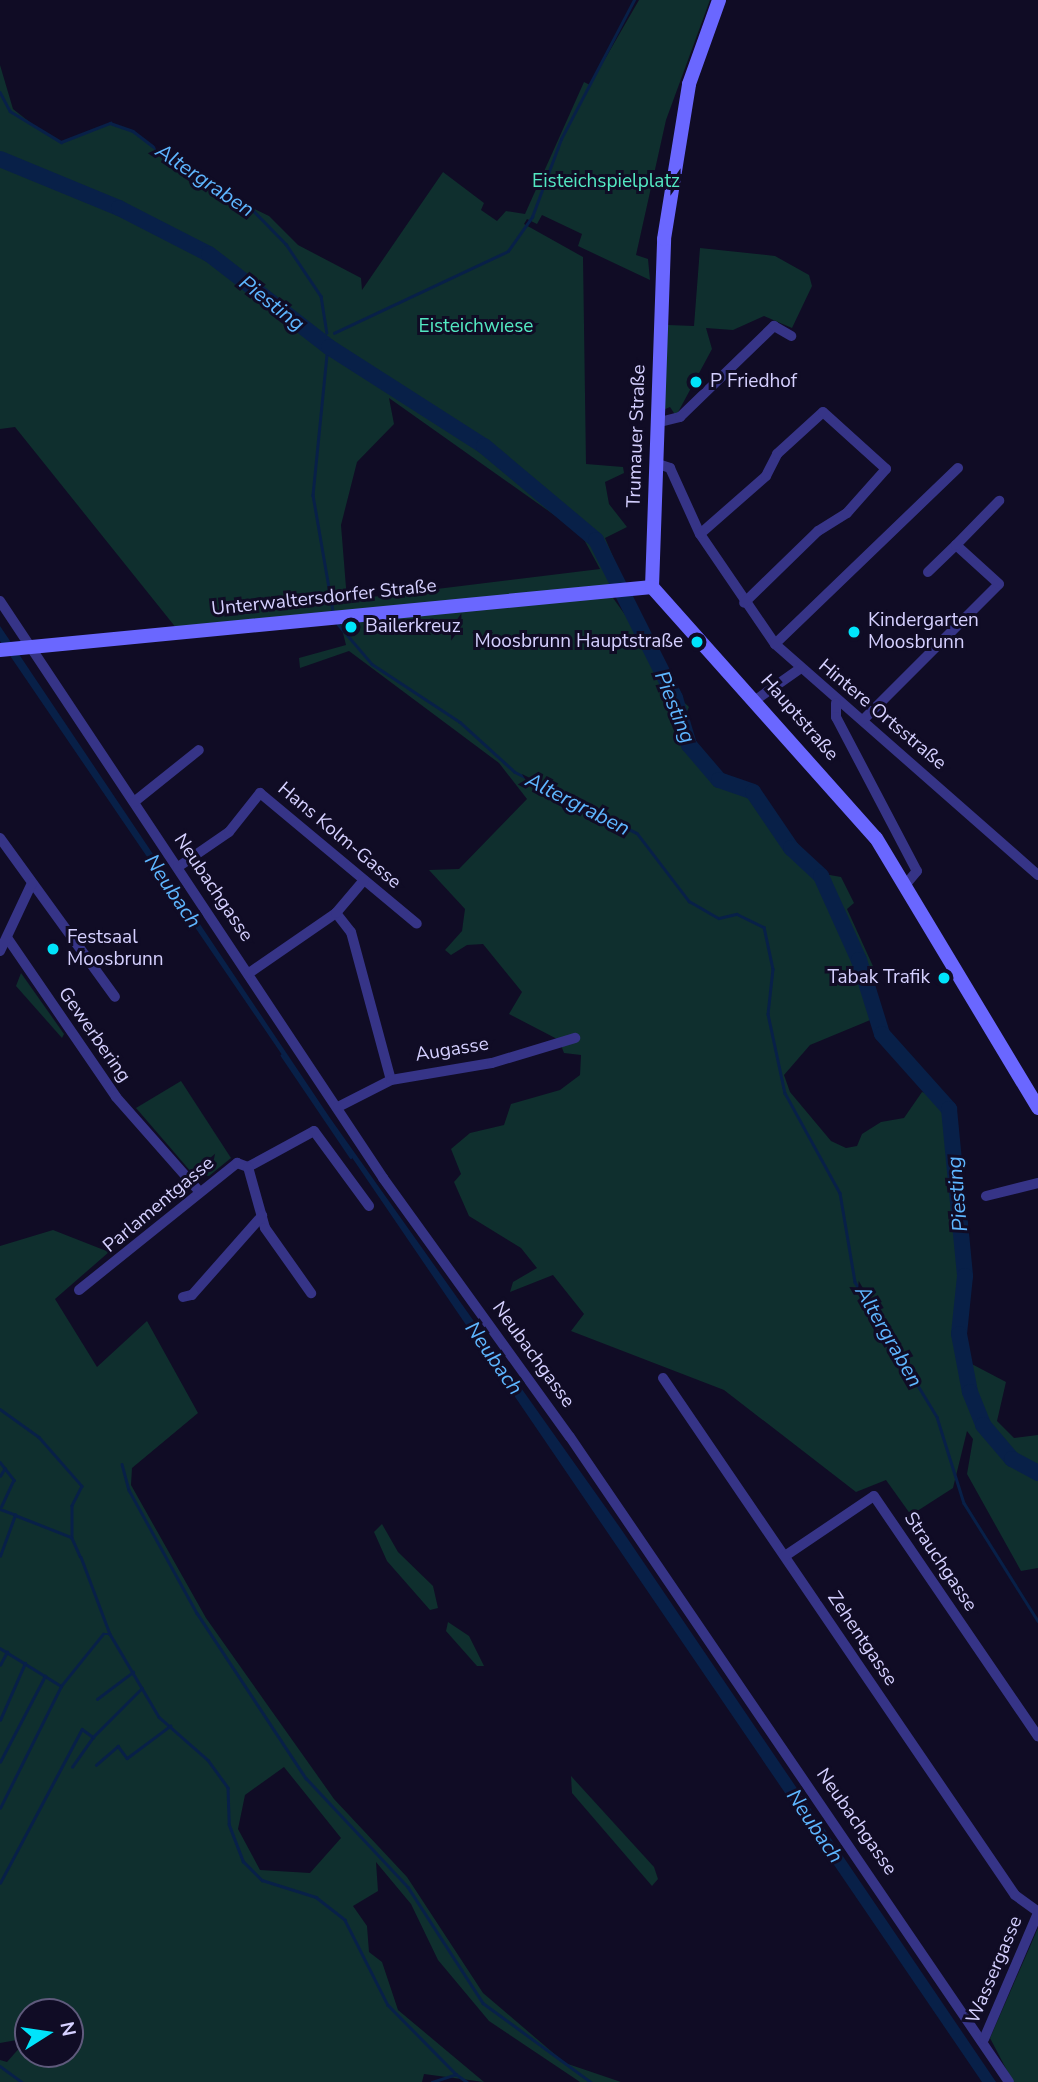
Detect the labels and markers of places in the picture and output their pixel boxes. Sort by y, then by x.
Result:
place label: P Friedhof [710,371,797,393]
marker: P Friedhof [688,374,704,390]
place label: Kindergarten Moosbrunn [868,610,979,654]
place label: Bailerkreuz [365,616,461,638]
marker: Bailerkreuz [343,619,359,635]
marker: Kindergarten Moosbrunn [846,624,862,640]
place label: Moosbrunn Hauptstraße [474,631,683,653]
marker: Moosbrunn Hauptstraße [689,634,705,650]
place label: Festsaal Moosbrunn [67,927,164,971]
marker: Festsaal Moosbrunn [45,941,61,957]
place label: Tabak Trafik [828,967,930,989]
marker: Tabak Trafik [936,970,952,986]

